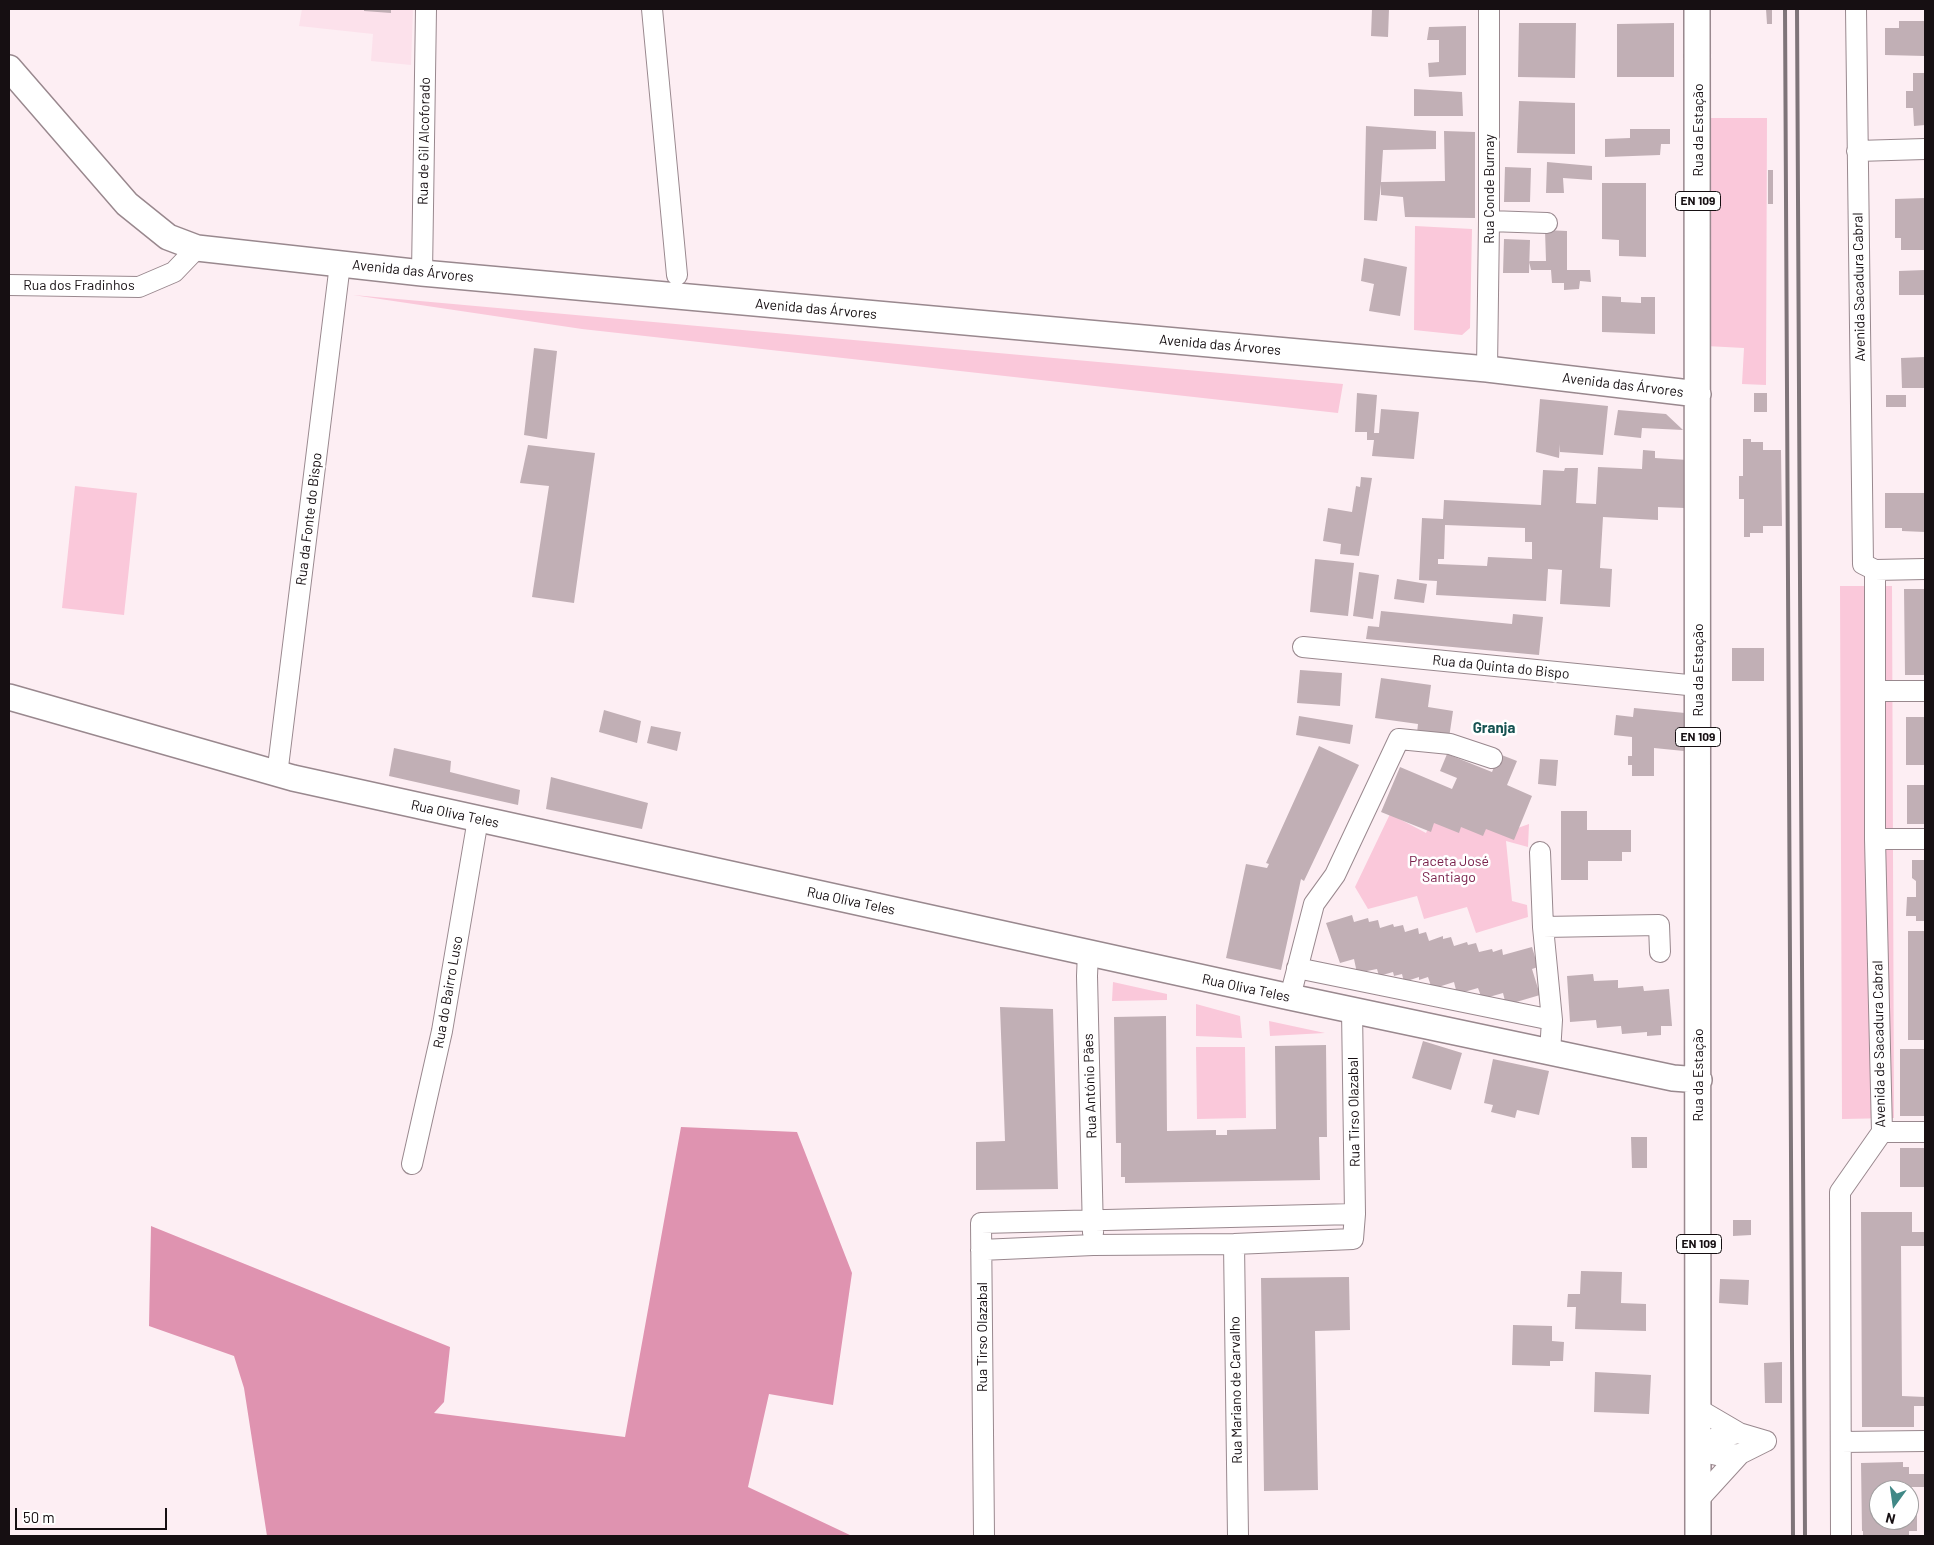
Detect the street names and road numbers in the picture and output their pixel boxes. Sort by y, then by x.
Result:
street label: Rua de Gil Alcoforado [414,77,434,205]
street label: Rua da Estação [1690,83,1706,177]
street label: Rua Conde Burnay [1481,134,1497,244]
road number: EN 109 [1676,192,1720,210]
street label: Avenida Sacadura Cabral [1849,212,1869,362]
street label: Avenida das Árvores [351,256,475,286]
street label: Rua dos Fradinhos [23,277,135,293]
street label: Avenida das Árvores [754,295,878,323]
street label: Avenida das Árvores [1158,331,1282,359]
street label: Avenida das Árvores [1561,369,1685,401]
street label: Rua da Fonte do Bispo [293,452,325,586]
street label: Rua da Estação [1690,623,1706,717]
street label: Rua da Quinta do Bispo [1432,651,1570,683]
road number: EN 109 [1676,728,1720,746]
street label: Rua Oliva Teles [409,796,501,832]
street label: Rua Oliva Teles [805,883,897,919]
street label: Rua do Bairro Luso [430,934,466,1050]
street label: Avenida de Sacadura Cabral [1869,960,1889,1128]
street label: Rua Oliva Teles [1200,970,1292,1006]
street label: Rua da Estação [1690,1028,1706,1122]
street label: Rua António Pães [1080,1033,1100,1139]
street label: Rua Tirso Olazabal [1345,1057,1363,1167]
road number: EN 109 [1676,1234,1722,1254]
street label: Rua Tirso Olazabal [974,1282,990,1392]
street label: Rua Mariano de Carvalho [1226,1316,1246,1464]

